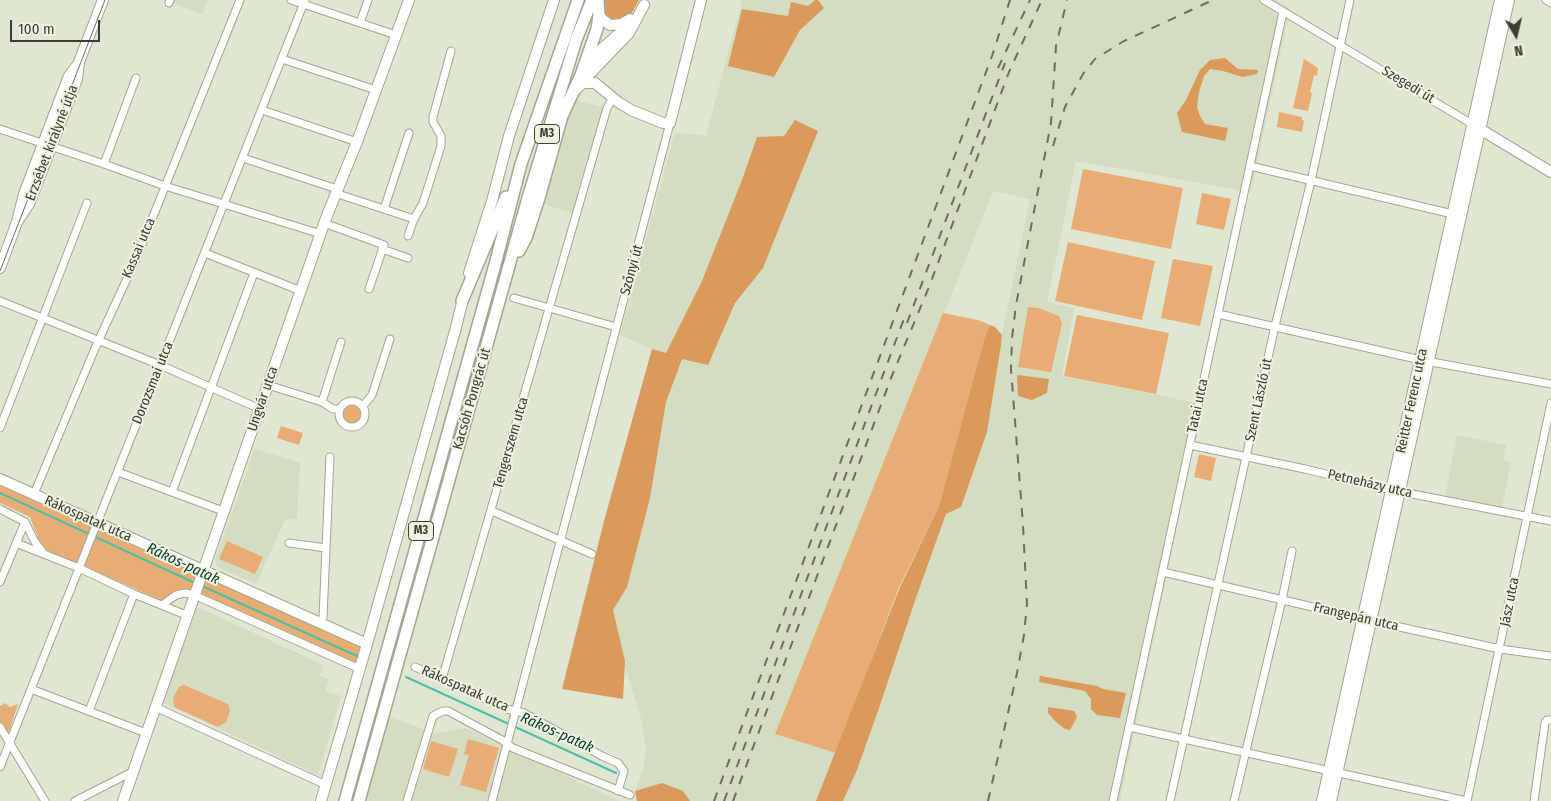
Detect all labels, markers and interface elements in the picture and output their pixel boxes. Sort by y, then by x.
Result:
scale bar [12,10,102,42]
north arrow [1491,10,1541,60]
text: 100 m [18,20,55,38]
text: N [1513,41,1524,59]
street label: Szegedi út [1379,63,1437,107]
street label: Erzsébet királyné útja [22,83,82,203]
road number: M3 [534,125,560,144]
street label: Kassai utca [119,215,159,281]
street label: Szőnyi út [617,243,647,297]
street label: Dorozsmai utca [129,339,177,427]
street label: Kacsóh Pongrác út [449,346,495,452]
street label: Reitter Ferenc utca [1393,347,1431,455]
street label: Szent László út [1242,357,1276,443]
street label: Ungvár utca [244,364,282,434]
street label: Tatai utca [1184,377,1212,435]
street label: Tengerszem utca [490,395,532,491]
street label: Petneházy utca [1326,466,1414,502]
street label: Rákospatak utca [42,492,134,546]
road number: M3 [408,522,434,540]
water label: Rákos-patak [144,539,222,589]
street label: Jász utca [1497,576,1523,628]
street label: Frangepán utca [1312,599,1400,635]
street label: Rákospatak utca [419,662,511,716]
water label: Rákos-patak [518,709,596,757]

